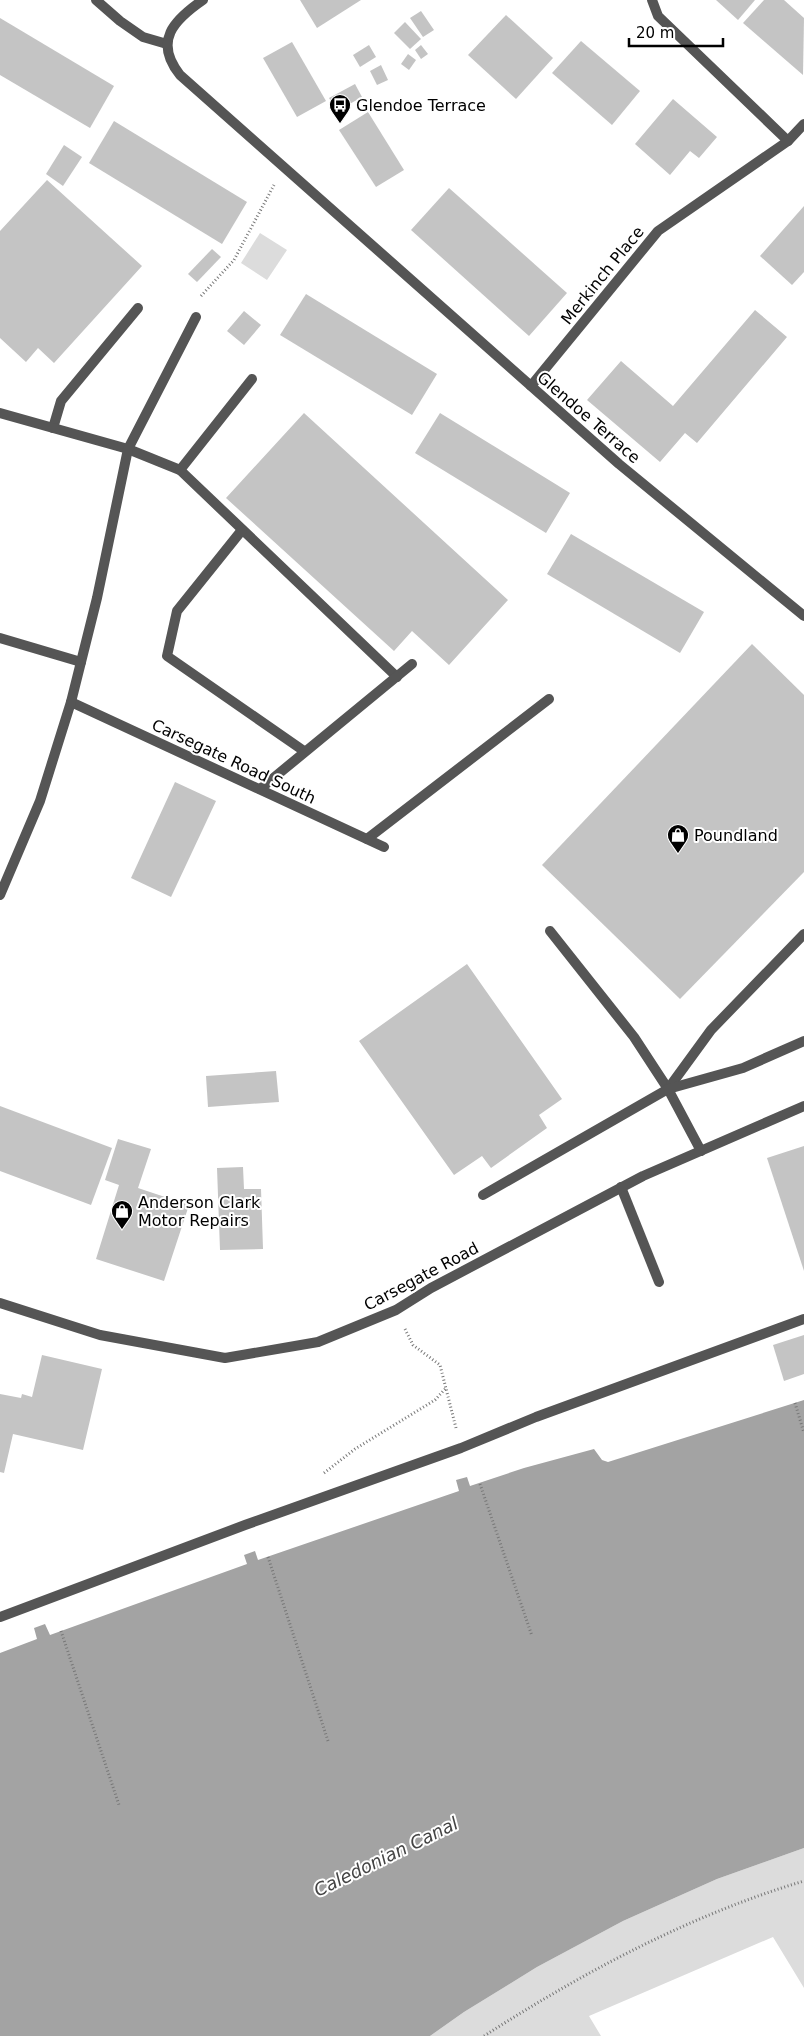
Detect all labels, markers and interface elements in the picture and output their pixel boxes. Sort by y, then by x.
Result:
scale bar [629,15,723,47]
text: 20 m [636,24,674,42]
bus stop icon: Glendoe Terrace [328,93,352,124]
place label: Glendoe Terrace [356,96,486,115]
street label: Merkinch Place [557,222,648,328]
street label: Glendoe Terrace [533,368,644,467]
street label: Carsegate Road South [149,715,319,808]
shop icon: Poundland [666,823,690,854]
place label: Poundland [694,826,778,845]
place label: Anderson Clark Motor Repairs [138,1193,261,1230]
shop icon: Anderson Clark Motor Repairs [110,1199,134,1230]
street label: Carsegate Road [361,1238,482,1315]
water label: Caledonian Canal [310,1813,461,1901]

